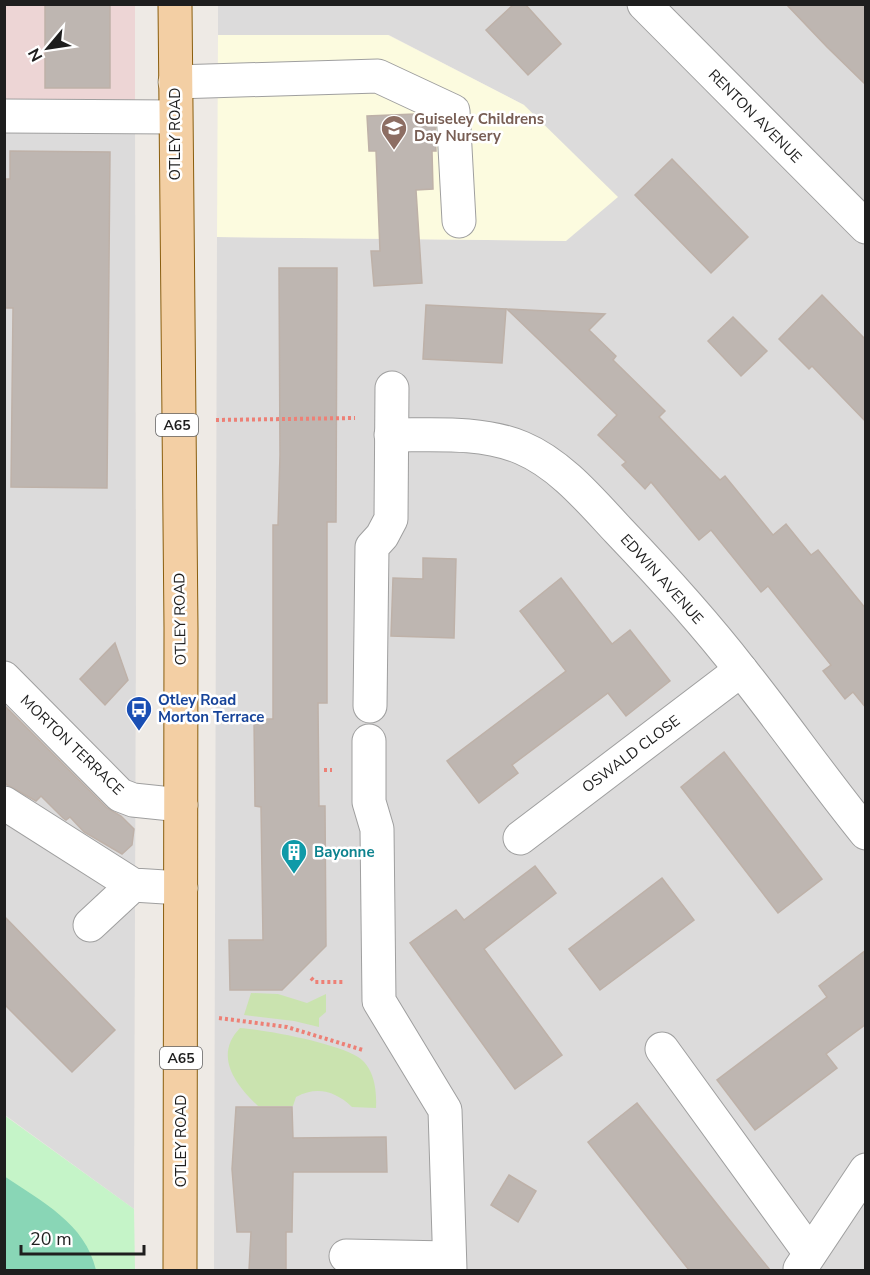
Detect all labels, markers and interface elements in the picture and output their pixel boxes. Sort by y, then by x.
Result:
north arrow [18,18,78,78]
text: N [23,44,48,65]
street label: RENTON AVENUE [704,65,806,167]
street label: OTLEY ROAD [165,88,185,180]
place label: Guiseley Childrens Day Nursery [414,109,544,146]
school or university icon: Guiseley Childrens Day Nursery [379,113,409,151]
road number: A65 [156,414,198,436]
street label: EDWIN AVENUE [616,530,708,628]
street label: OTLEY ROAD [169,572,191,666]
place label: Otley Road Morton Terrace [158,690,264,727]
street label: MORTON TERRACE [16,691,128,799]
bus stop icon: Otley Road Morton Terrace [124,694,154,732]
street label: OSWALD CLOSE [578,711,684,797]
building icon: Bayonne [279,837,309,875]
place label: Bayonne [314,842,375,862]
road number: A65 [160,1047,202,1069]
street label: OTLEY ROAD [171,1095,191,1187]
scale bar [21,1218,144,1256]
text: 20 m [30,1227,72,1251]

